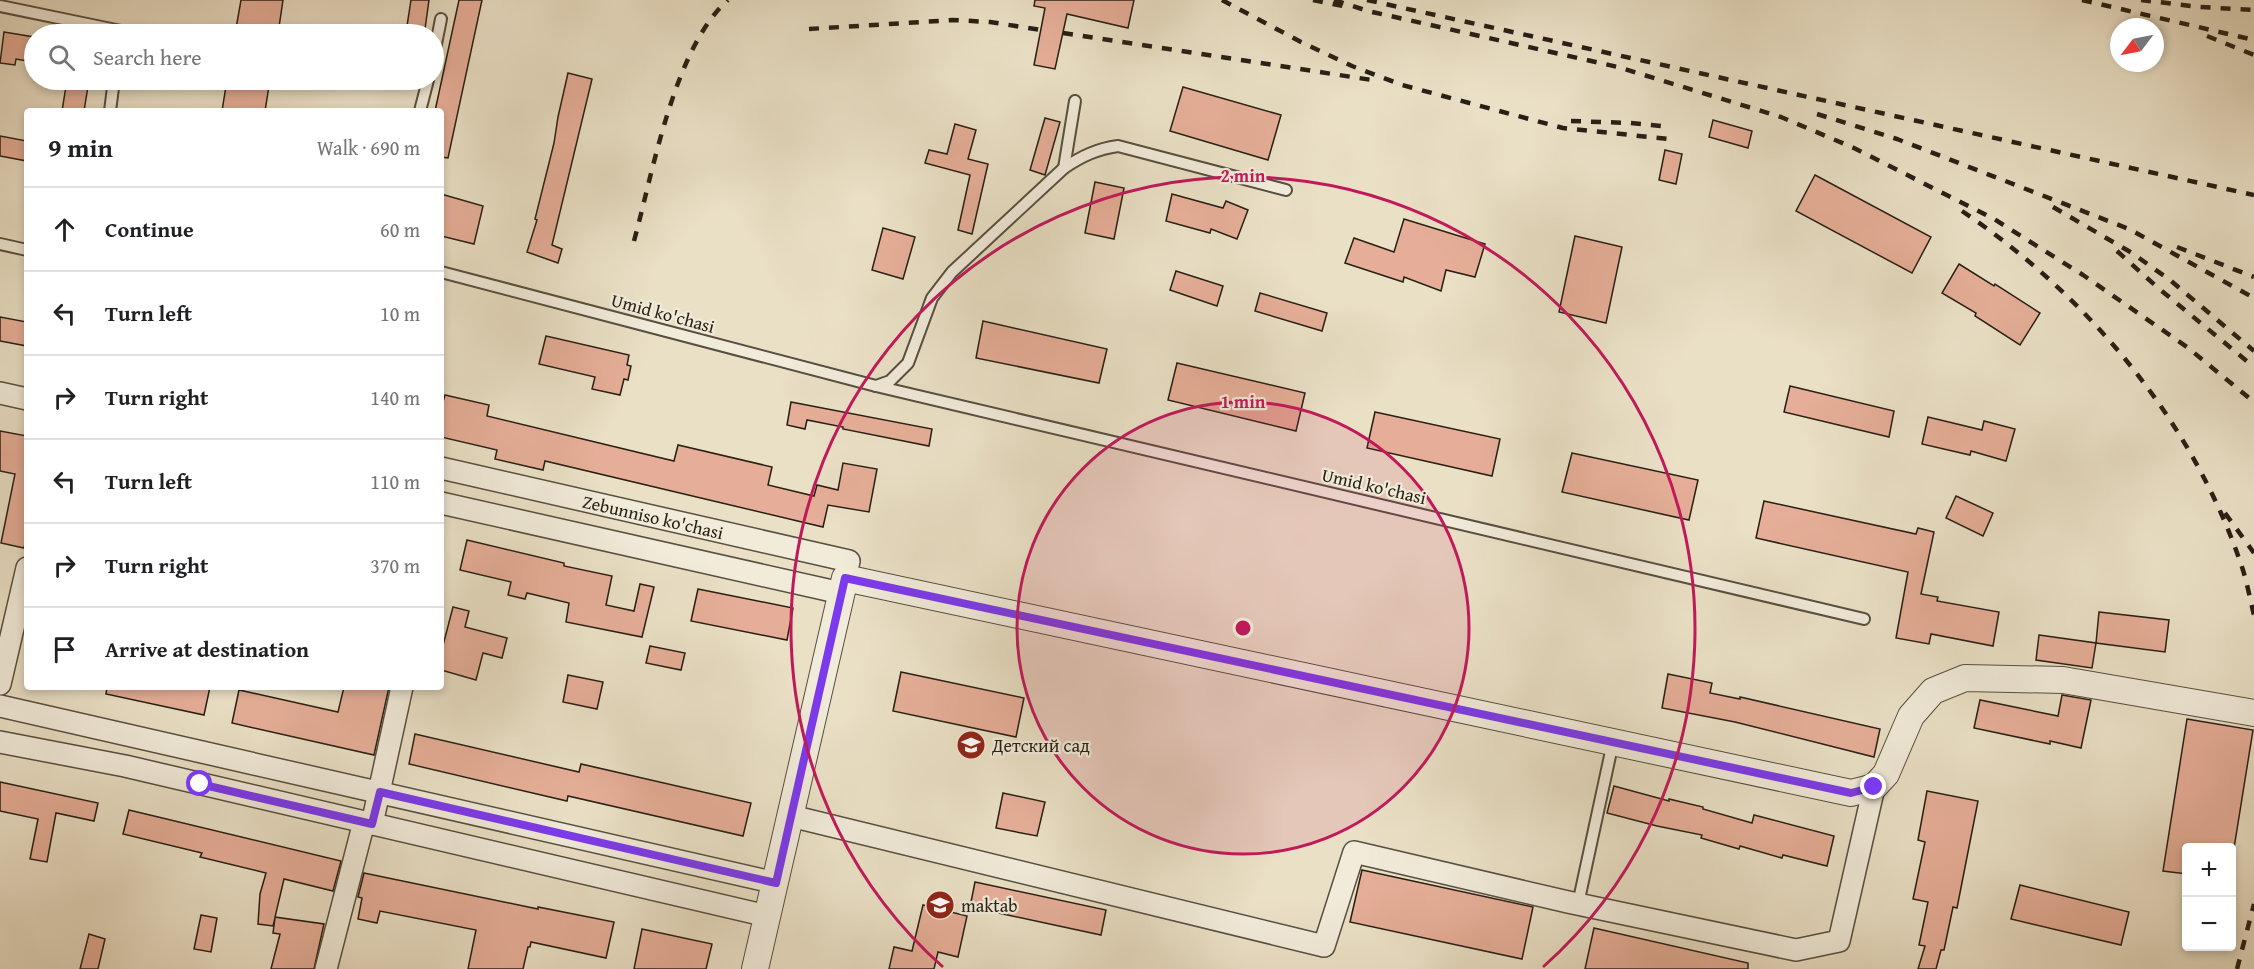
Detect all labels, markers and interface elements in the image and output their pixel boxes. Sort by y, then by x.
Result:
north arrow [2110,18,2164,72]
search box [24,24,444,90]
icon: search [45,41,78,74]
text: Search here [93,41,202,73]
text: 9 min [48,128,113,167]
text: Walk · 690 m [317,133,420,162]
text: 2 min [1221,162,1266,189]
icon: ahead [48,213,81,246]
text: Continue [105,213,194,245]
text: 60 m [380,215,420,244]
street label: Umid ko'chasi [608,286,718,340]
icon: left [48,297,81,330]
text: Turn left [105,297,192,329]
text: 10 m [380,299,420,328]
icon: right [48,381,81,414]
text: Turn right [105,381,208,413]
text: 140 m [370,383,420,412]
text: 1 min [1221,388,1266,415]
street label: Umid ko'chasi [1319,461,1429,511]
icon: left [48,465,81,498]
text: Turn left [105,465,192,497]
text: 110 m [370,467,420,496]
street label: Zebunniso ko'chasi [580,488,726,546]
icon: right [48,549,81,582]
text: Turn right [105,549,208,581]
text: 370 m [370,551,420,580]
centre of rings [1233,618,1253,638]
icon: arrive [48,633,81,666]
text: Arrive at destination [105,633,309,665]
school or university icon: Детский сад [955,729,987,761]
place label: Детский сад [991,732,1090,759]
route start [186,770,212,796]
route end [1860,773,1886,799]
map controls [2182,843,2236,951]
button: + [2182,843,2236,897]
school or university icon: maktab [924,889,956,921]
place label: maktab [961,892,1018,919]
button: − [2182,897,2236,951]

